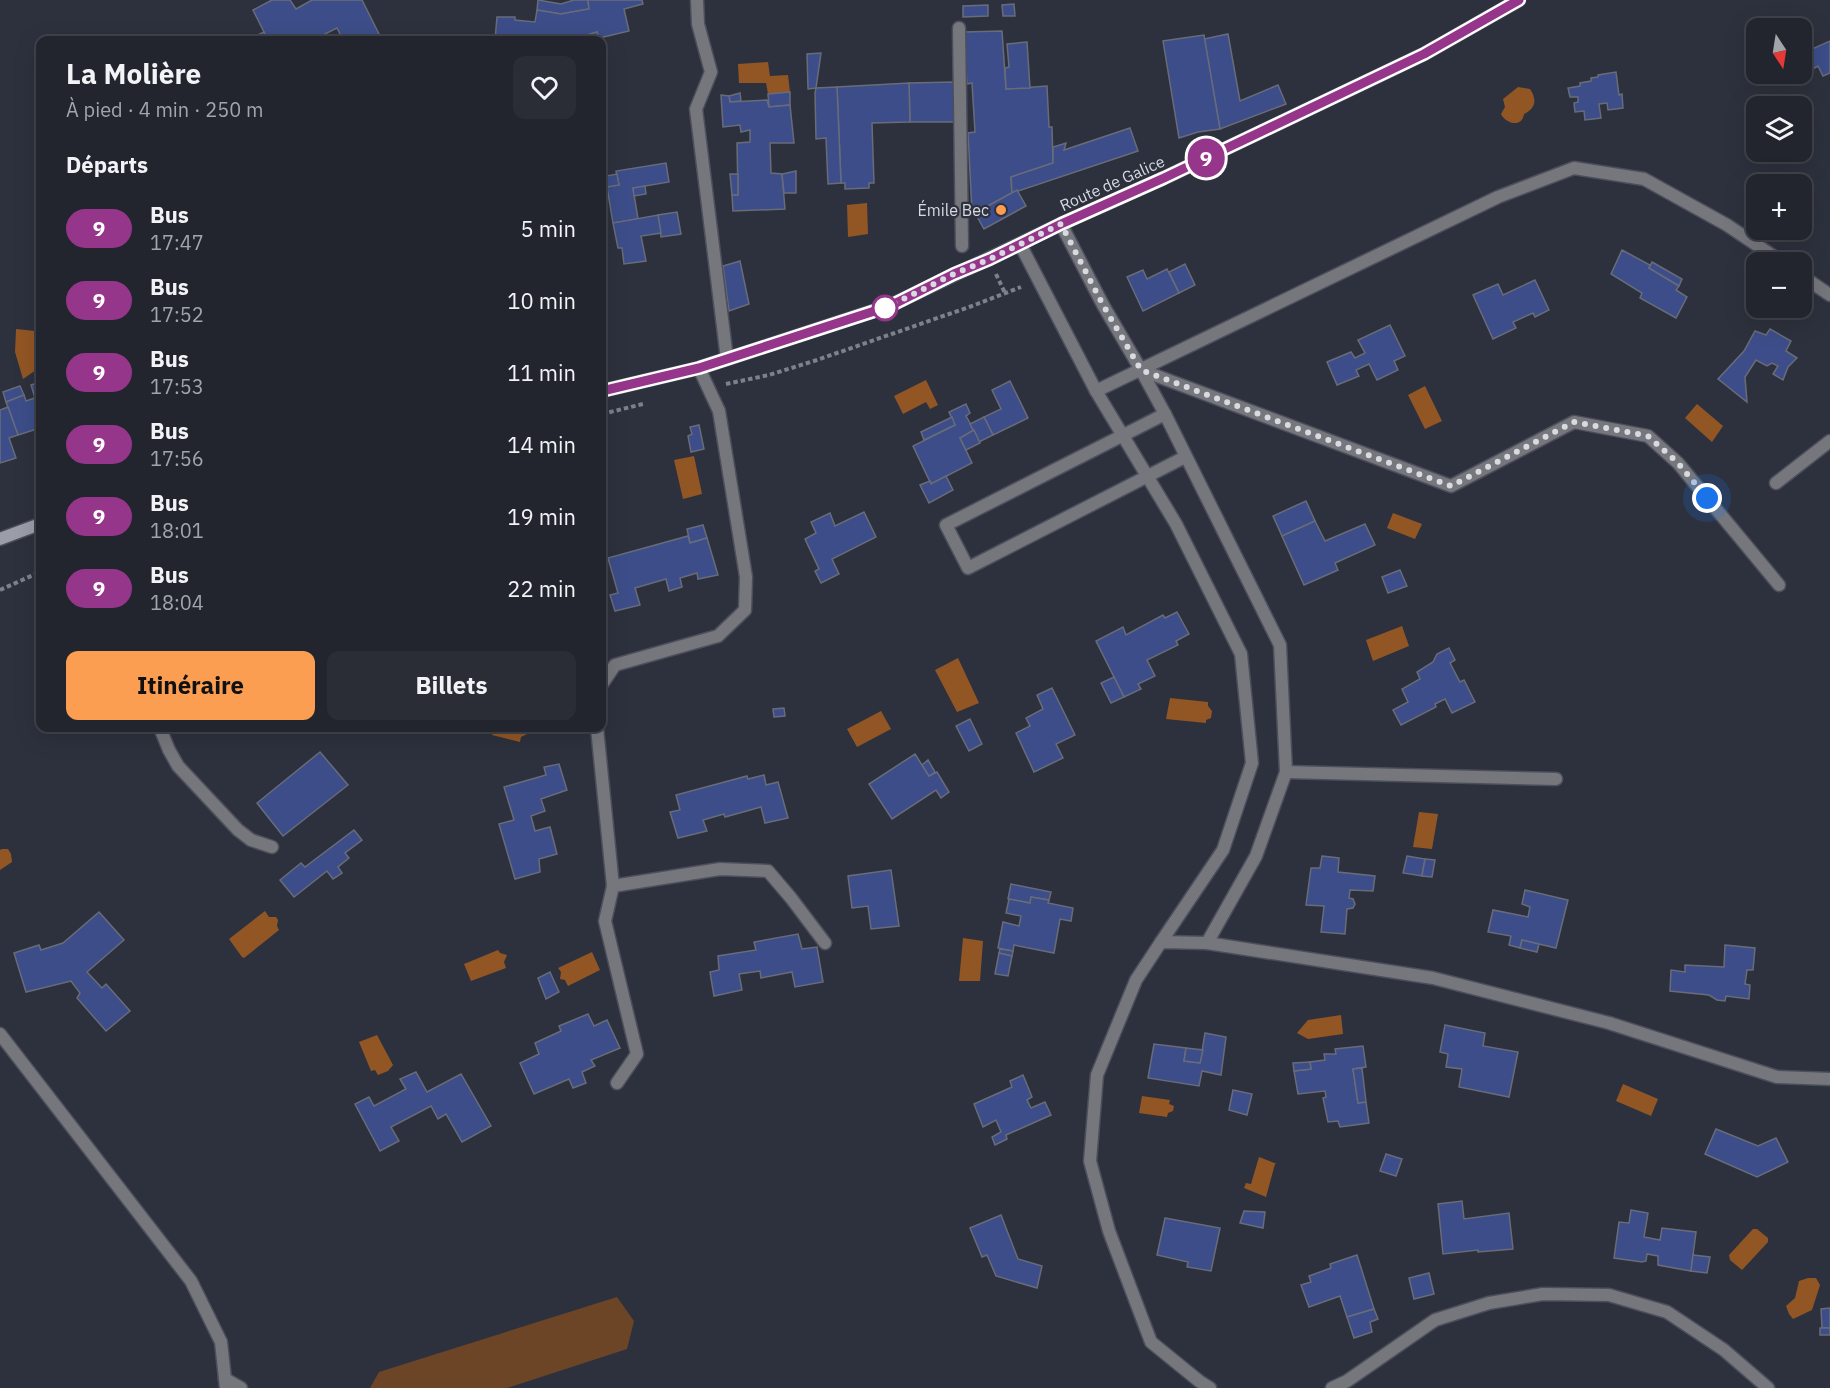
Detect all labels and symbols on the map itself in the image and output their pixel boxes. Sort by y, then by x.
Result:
north arrow [1746,18,1812,84]
line badge: 9 [1186,138,1226,178]
street label: Route de Galice [1056,151,1168,215]
place label: Émile Bec [918,199,989,220]
marker: Émile Bec [994,203,1008,217]
unlabelled marker [872,295,898,321]
your location [1692,483,1722,513]

